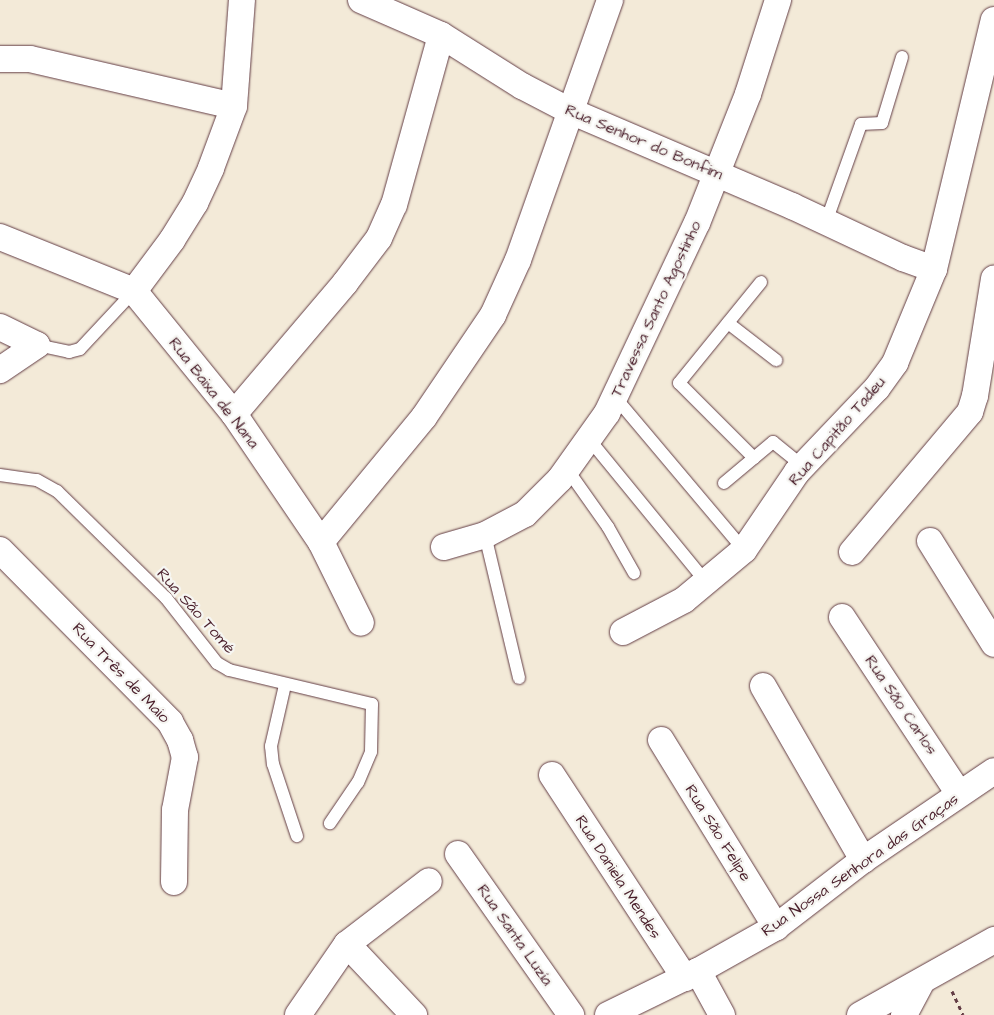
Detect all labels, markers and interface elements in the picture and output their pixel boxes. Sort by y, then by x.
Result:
street label: Rua Senhor do Bonfim [562,100,726,184]
street label: Travessa Santo Agostinho [607,218,705,400]
street label: Rua Baixa de Nana [165,334,263,452]
street label: Rua Capitão Tadeu [784,373,890,489]
street label: Rua São Tomé [153,564,239,658]
street label: Rua Três de Maio [68,619,174,727]
street label: Rua São Carlos [861,652,941,758]
street label: Rua São Felipe [681,781,755,885]
street label: Rua Nossa Senhora das Graças [758,789,962,941]
street label: Rua Daniela Mendes [571,812,665,942]
street label: Rua Santa Luzía [473,881,557,989]

